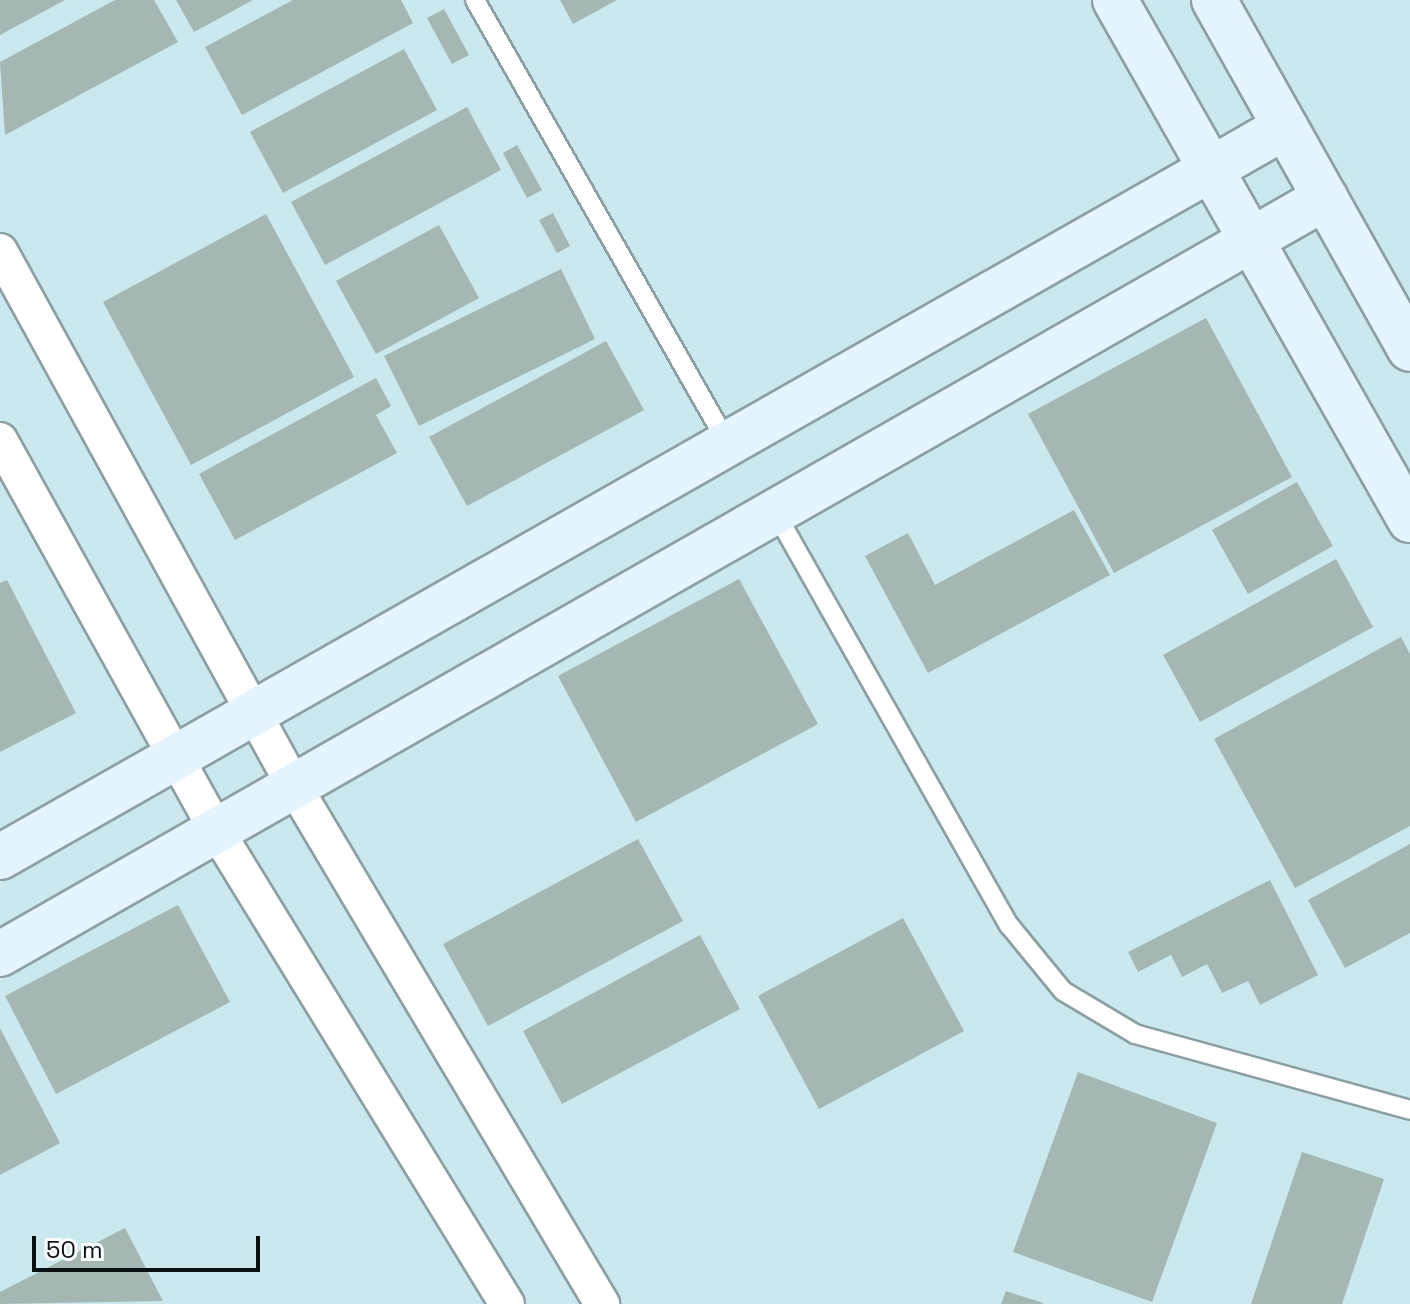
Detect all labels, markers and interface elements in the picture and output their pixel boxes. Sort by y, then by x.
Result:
scale bar [36,1220,264,1270]
text: 50 m [46,1234,103,1265]

